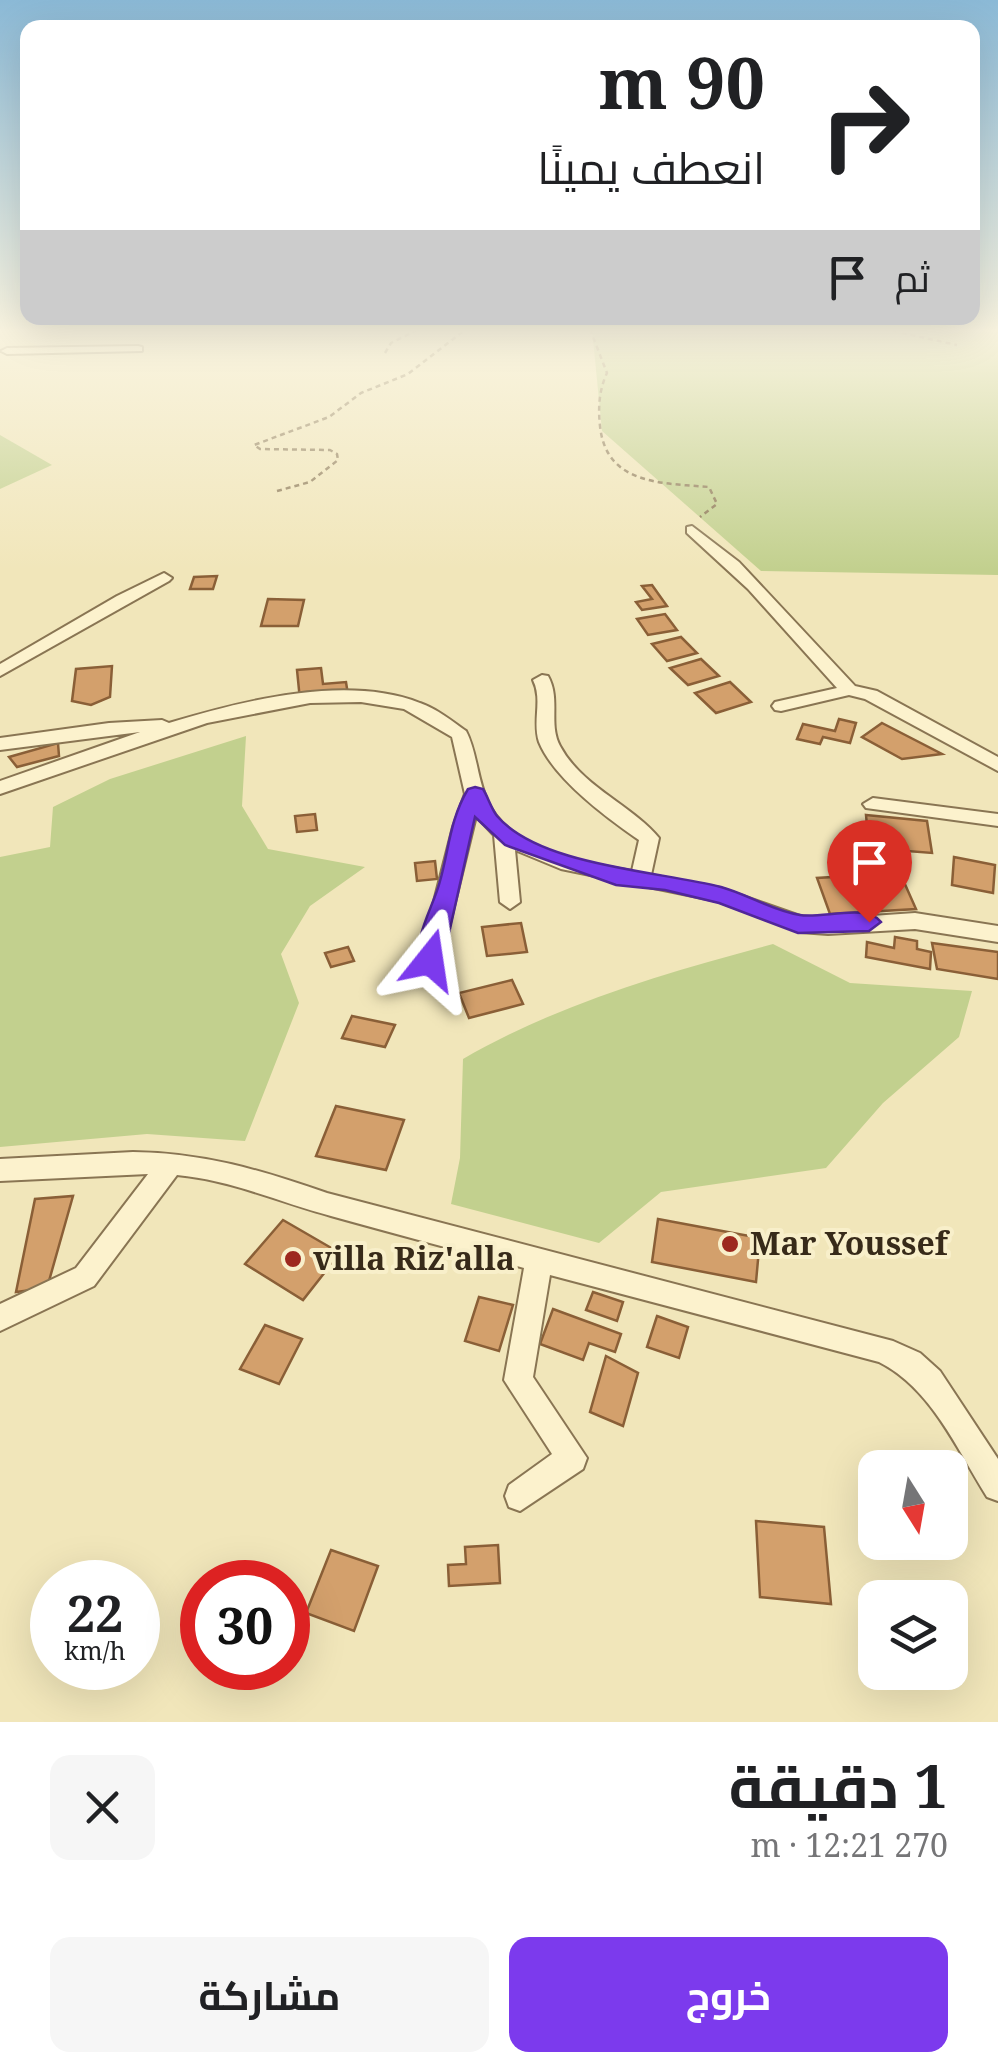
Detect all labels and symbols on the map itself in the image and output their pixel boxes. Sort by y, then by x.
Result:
pin [827,820,912,923]
position arrow [378,908,482,1012]
place label: Mar Youssef [750,1221,951,1264]
marker: Mar Youssef [719,1233,741,1255]
place label: villa Riz'alla [313,1236,515,1279]
marker: villa Riz'alla [282,1248,304,1270]
north arrow [858,1450,968,1560]
speed limit sign: 30 [180,1560,310,1690]

